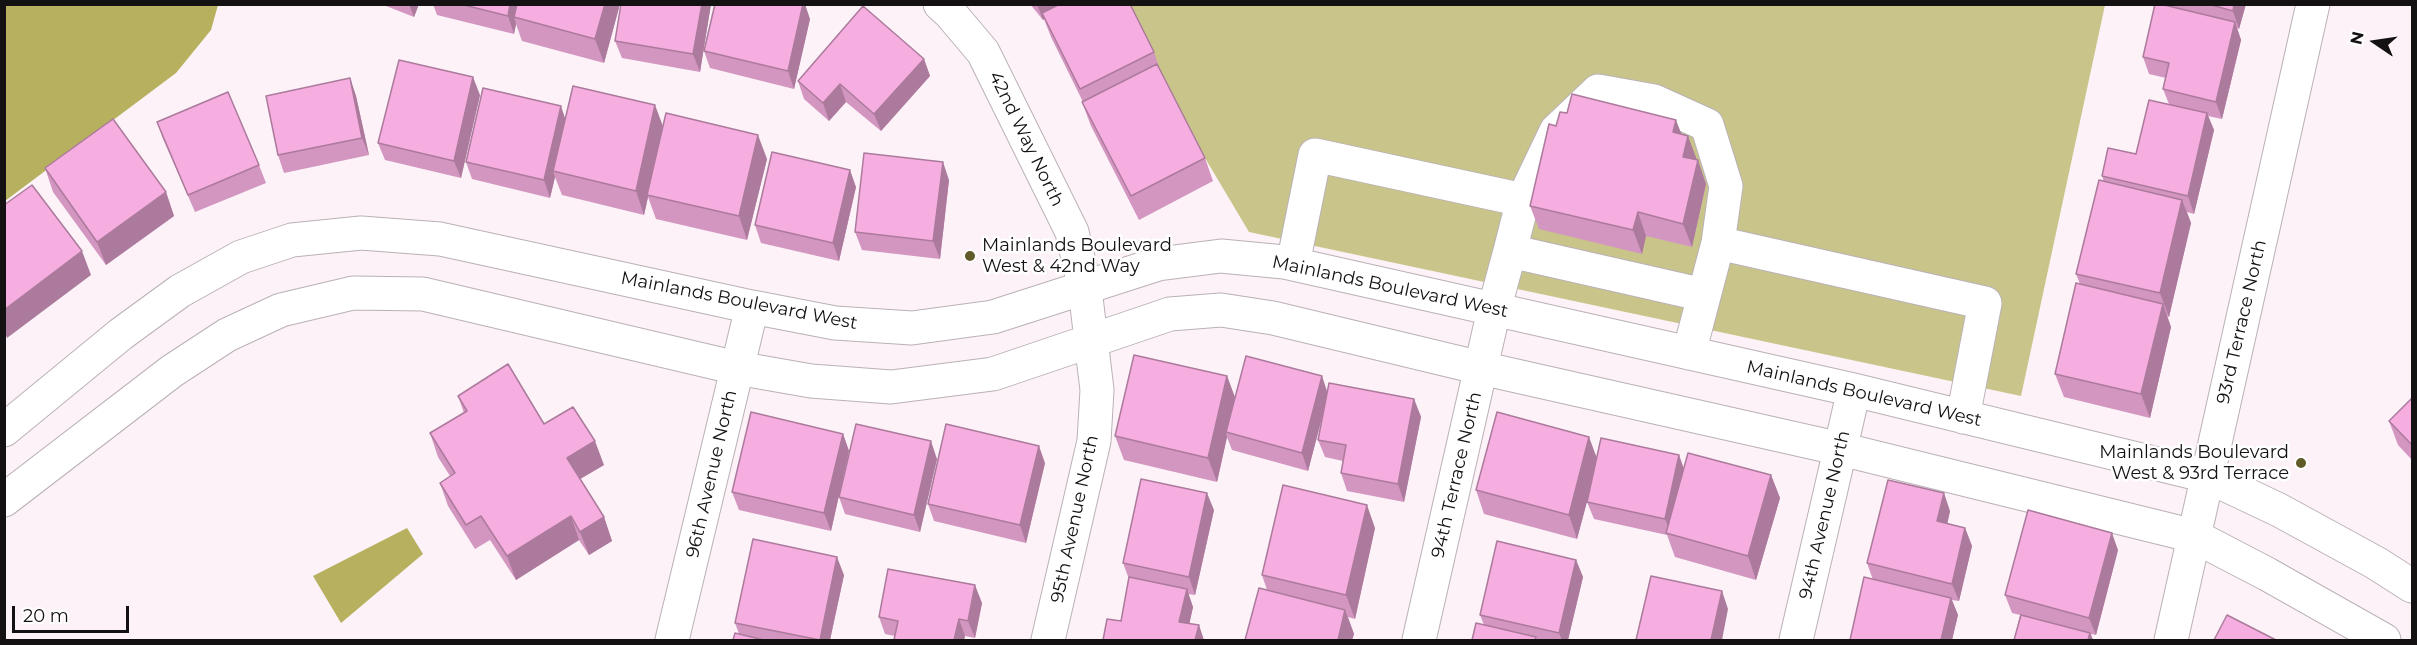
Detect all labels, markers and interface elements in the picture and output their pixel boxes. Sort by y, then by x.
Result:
north arrow [2345,12,2405,72]
text: N [2346,29,2368,46]
street label: 42nd Way North [984,68,1068,210]
place label: Mainlands Boulevard West & 42nd Way [982,235,1172,278]
street label: 93rd Terrace North [2213,238,2271,406]
marker: Mainlands Boulevard West & 42nd Way [963,249,977,263]
street label: Mainlands Boulevard West [1270,251,1510,323]
street label: Mainlands Boulevard West [619,267,859,335]
street label: Mainlands Boulevard West [1744,356,1984,432]
street label: 96th Avenue North [682,388,742,560]
street label: 94th Terrace North [1427,390,1487,560]
street label: 94th Avenue North [1795,428,1855,602]
street label: 95th Avenue North [1047,433,1103,605]
place label: Mainlands Boulevard West & 93rd Terrace [2099,442,2289,484]
marker: Mainlands Boulevard West & 93rd Terrace [2294,456,2308,470]
scale bar [15,594,132,632]
text: 20 m [23,605,69,627]

